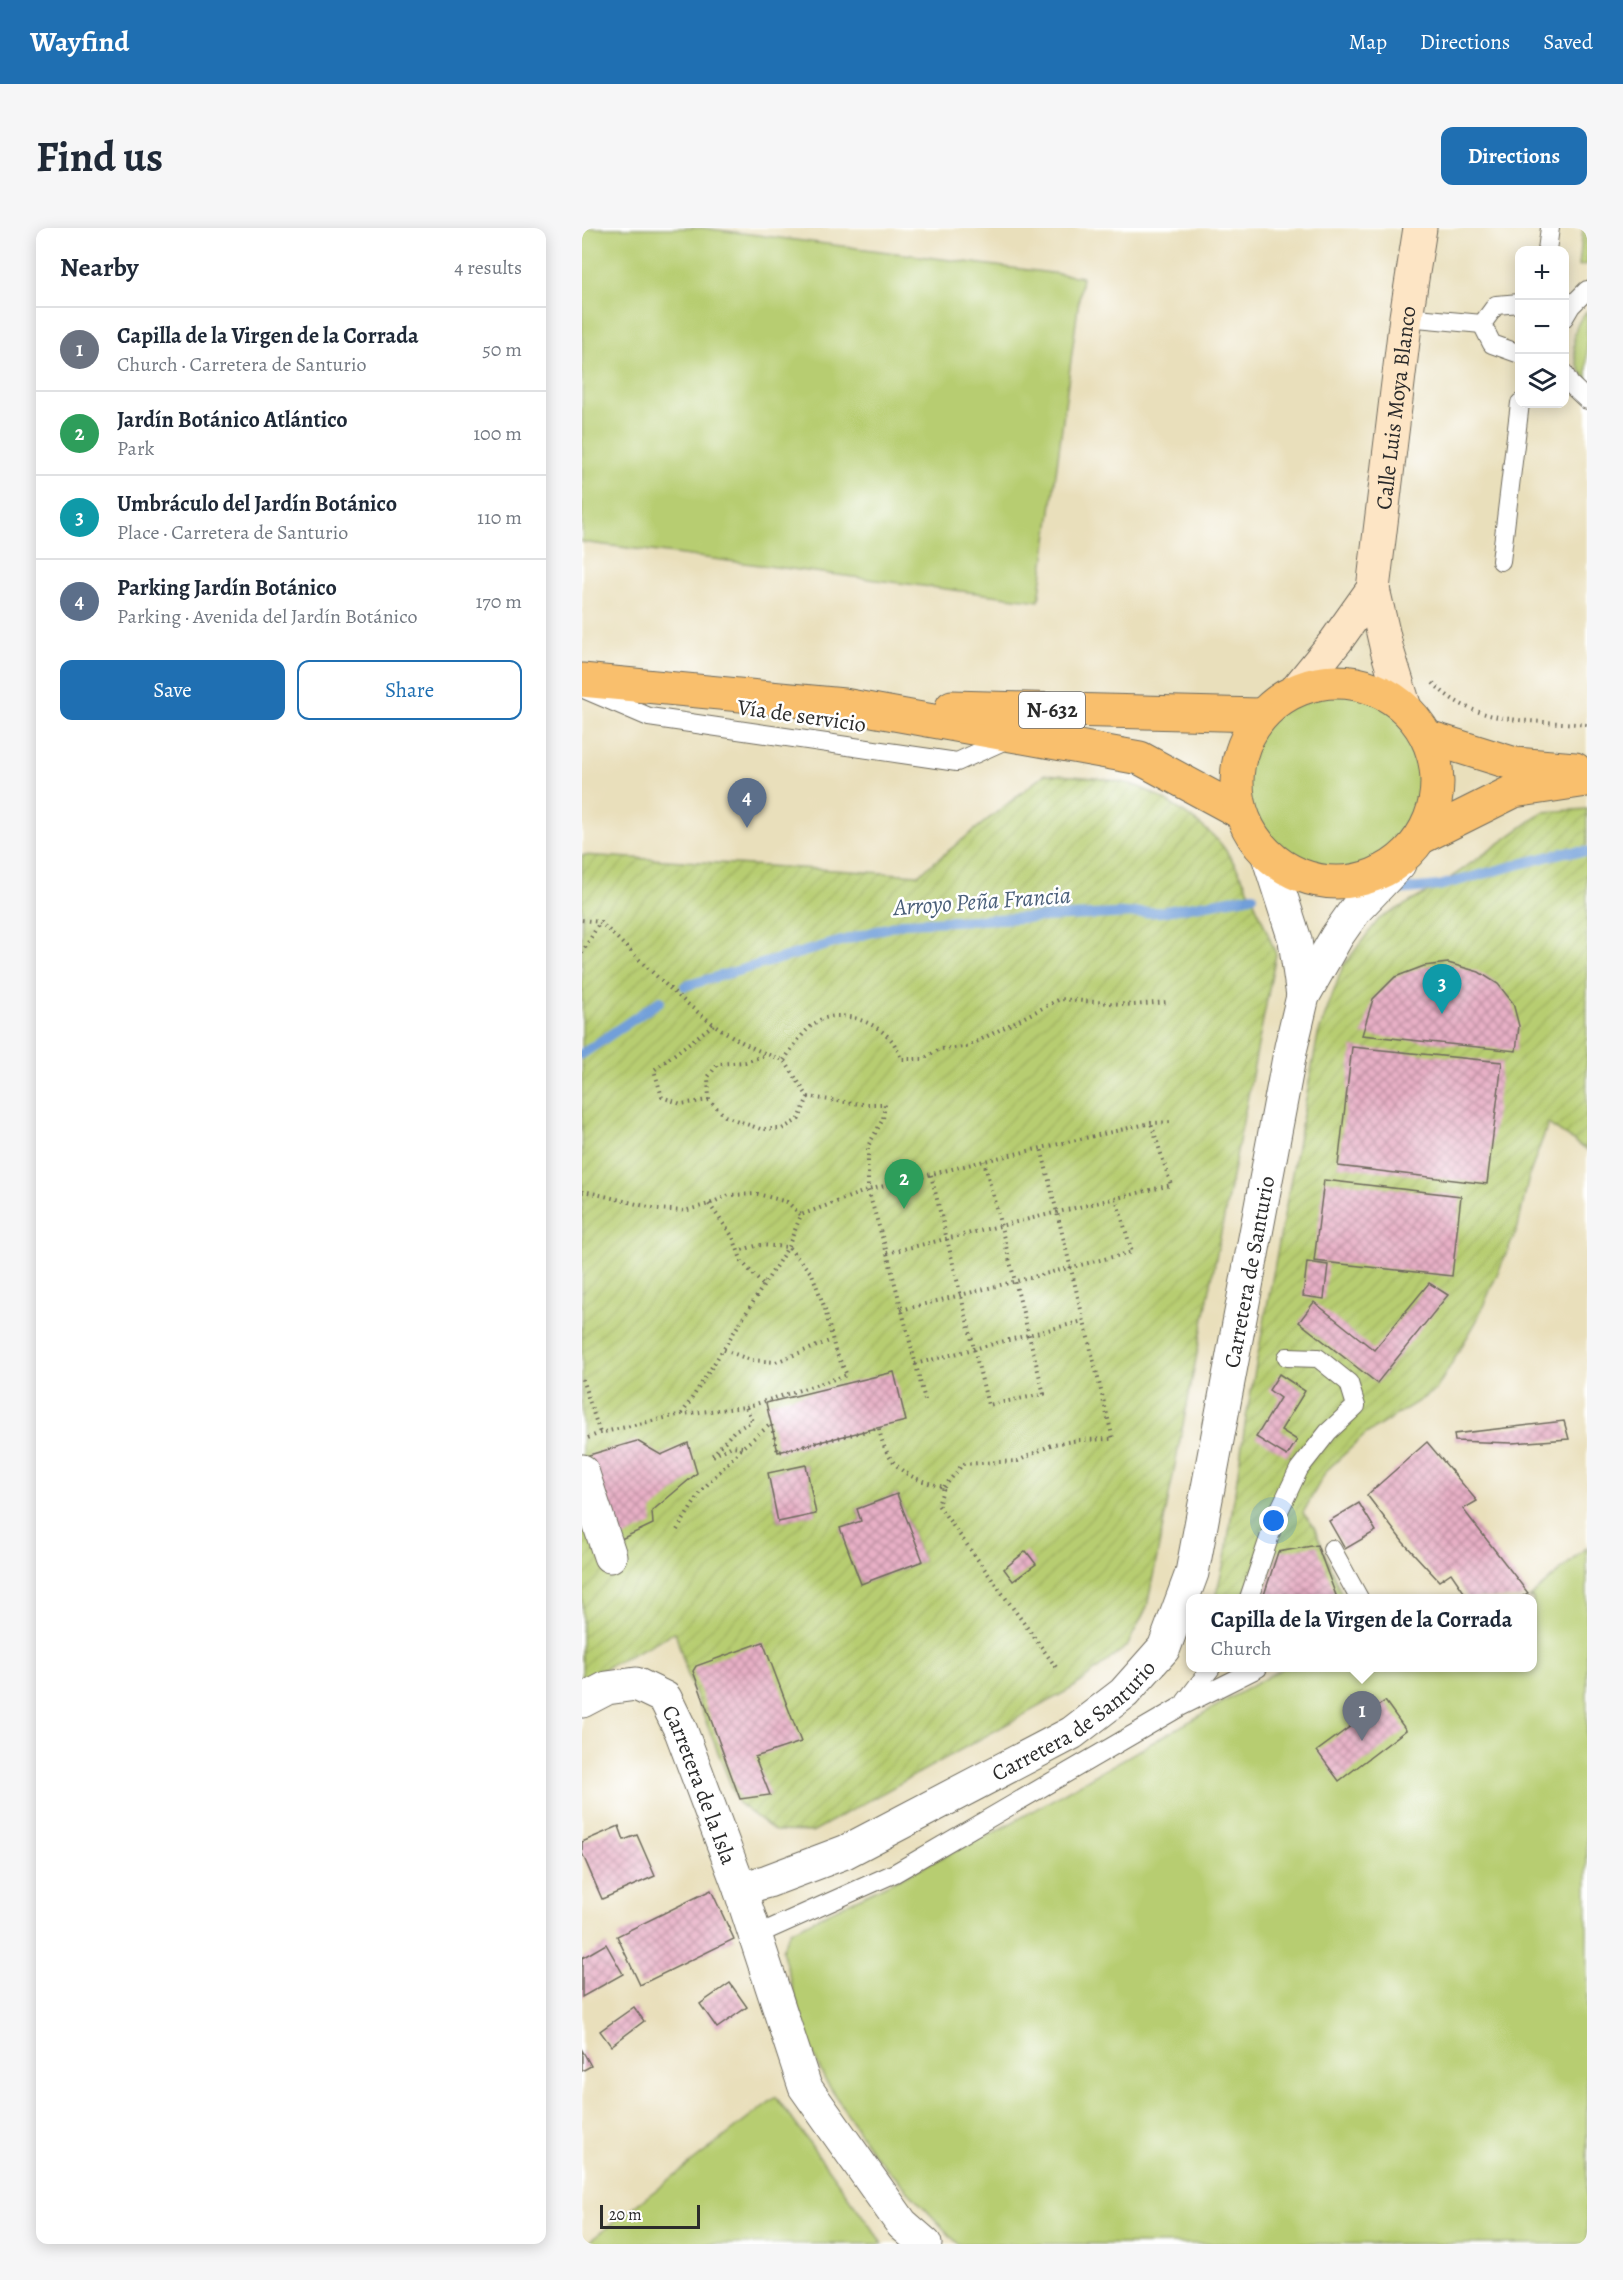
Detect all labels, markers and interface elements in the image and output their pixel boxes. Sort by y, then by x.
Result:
text: Wayfind [30,23,129,61]
text: Map [1349,28,1387,56]
text: Directions [1420,28,1510,56]
text: Saved [1543,28,1593,56]
button: Directions [1441,127,1587,185]
text: Find us [36,128,163,185]
map controls [1515,246,1569,408]
button: + [1515,246,1569,300]
text: Nearby [60,250,139,285]
text: 4 results [454,254,522,281]
button: − [1515,300,1569,354]
street label: Calle Luis Moya Blanco [1369,304,1424,511]
text: Capilla de la Virgen de la Corrada [117,321,419,351]
text: 1 [76,336,83,363]
text: 50 m [482,336,522,363]
text: Church · Carretera de Santurio [117,351,367,378]
button: layers [1515,354,1569,408]
text: Jardín Botánico Atlántico [117,405,348,435]
text: 2 [75,420,84,447]
text: 100 m [473,420,522,447]
text: Park [117,435,155,462]
text: Umbráculo del Jardín Botánico [117,489,397,519]
text: 3 [75,504,84,531]
text: 110 m [477,504,522,531]
text: Place · Carretera de Santurio [117,519,348,546]
text: Parking Jardín Botánico [117,573,337,603]
text: 4 [75,588,84,615]
text: 170 m [476,588,522,615]
text: Parking · Avenida del Jardín Botánico [117,603,417,630]
button: Save [60,660,285,720]
button: Share [297,660,522,720]
street label: Vía de servicio [735,692,868,740]
road number: N-632 [1019,692,1085,728]
pin: 4 [728,778,766,828]
water label: Arroyo Peña Francia [890,879,1072,923]
pin: 3 [1422,964,1462,1014]
pin: 2 [884,1160,924,1209]
street label: Carretera de Santurio [1217,1173,1282,1371]
your location [1259,1506,1288,1535]
popup [1186,1594,1537,1672]
text: Capilla de la Virgen de la Corrada [1211,1605,1512,1635]
text: Church [1211,1635,1271,1662]
street label: Carretera de Santurio [987,1654,1163,1789]
pin: 1 [1342,1692,1382,1741]
street label: Carretera de la Isla [655,1700,744,1869]
scale bar [600,2202,700,2230]
text: 20 m [609,2204,642,2226]

